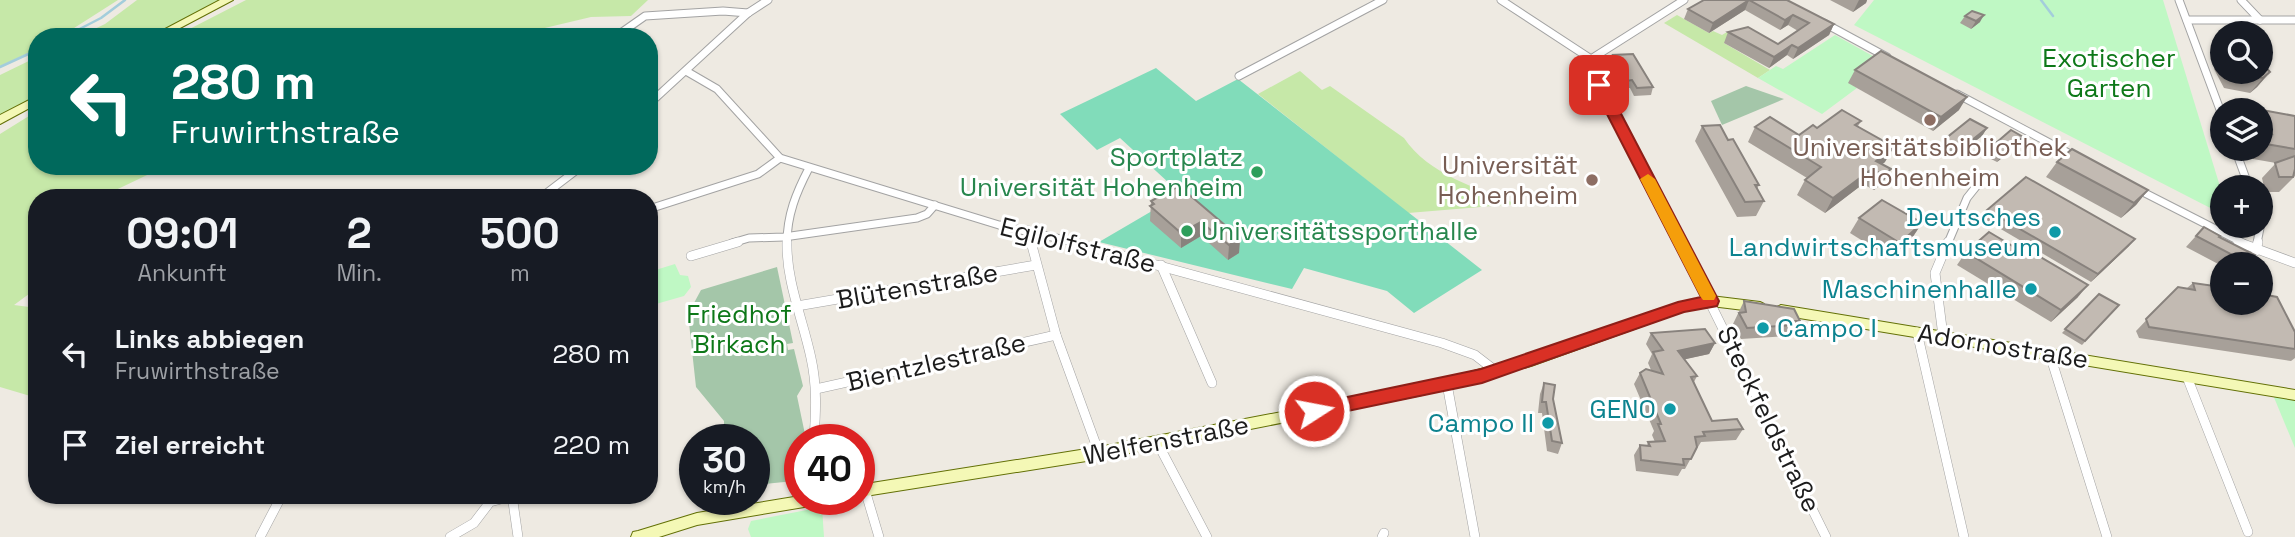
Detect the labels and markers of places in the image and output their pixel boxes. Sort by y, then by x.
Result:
pin [1569,55,1629,115]
marker: Universitätsbibliothek Hohenheim [1922,112,1938,128]
place label: Universitätsbibliothek Hohenheim [1792,130,2068,194]
place label: Sportplatz Universität Hohenheim [960,140,1243,204]
place label: Universität Hohenheim [1438,148,1578,212]
marker: Sportplatz Universität Hohenheim [1249,164,1265,180]
marker: Universität Hohenheim [1584,172,1600,188]
place label: Deutsches Landwirtschaftsmuseum [1729,200,2041,264]
place label: Universitätssporthalle [1201,214,1478,248]
marker: Universitätssporthalle [1179,223,1195,239]
marker: Deutsches Landwirtschaftsmuseum [2047,224,2063,240]
place label: Maschinenhalle [1822,272,2017,306]
marker: Maschinenhalle [2023,281,2039,297]
place label: Campo I [1777,311,1877,345]
marker: Campo I [1755,320,1771,336]
place label: GENO [1590,392,1656,426]
marker: GENO [1662,401,1678,417]
place label: Campo II [1428,406,1534,440]
marker: Campo II [1540,415,1556,431]

